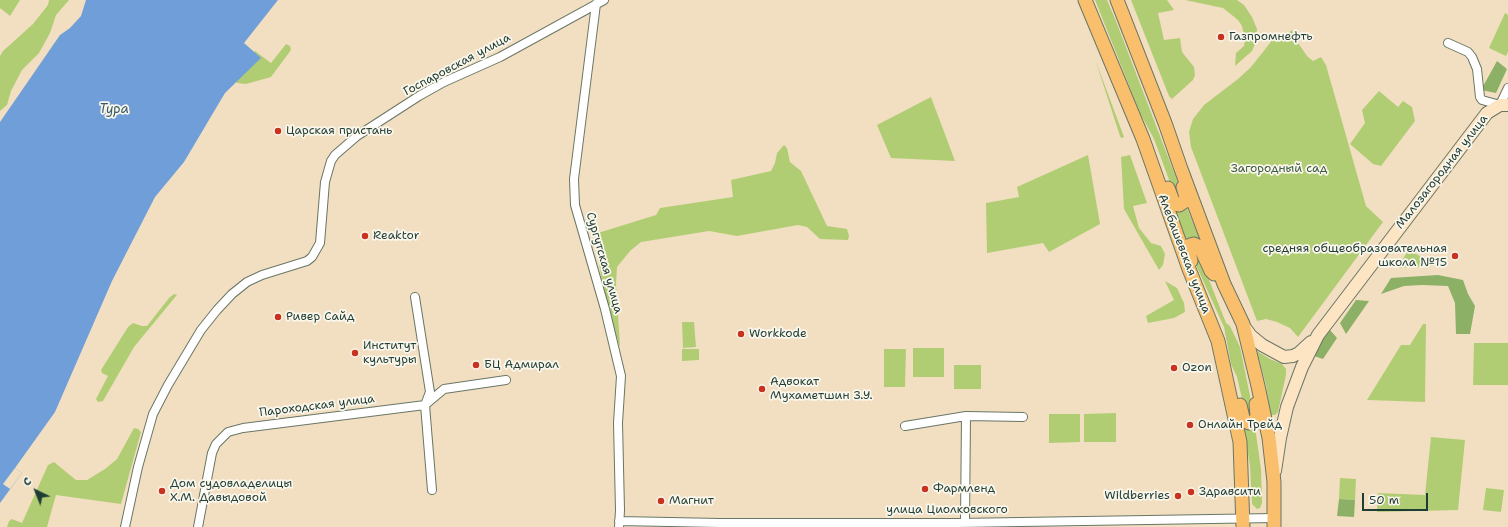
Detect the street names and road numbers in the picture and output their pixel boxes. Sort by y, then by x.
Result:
street label: Госпаровская улица [401,31,513,99]
street label: Малозагородная улица [1393,112,1491,232]
street label: Алебашевская улица [1155,192,1213,316]
street label: Сургутская улица [583,211,625,315]
street label: Пароходская улица [259,392,375,420]
street label: улица Циолковского [886,503,1008,517]

